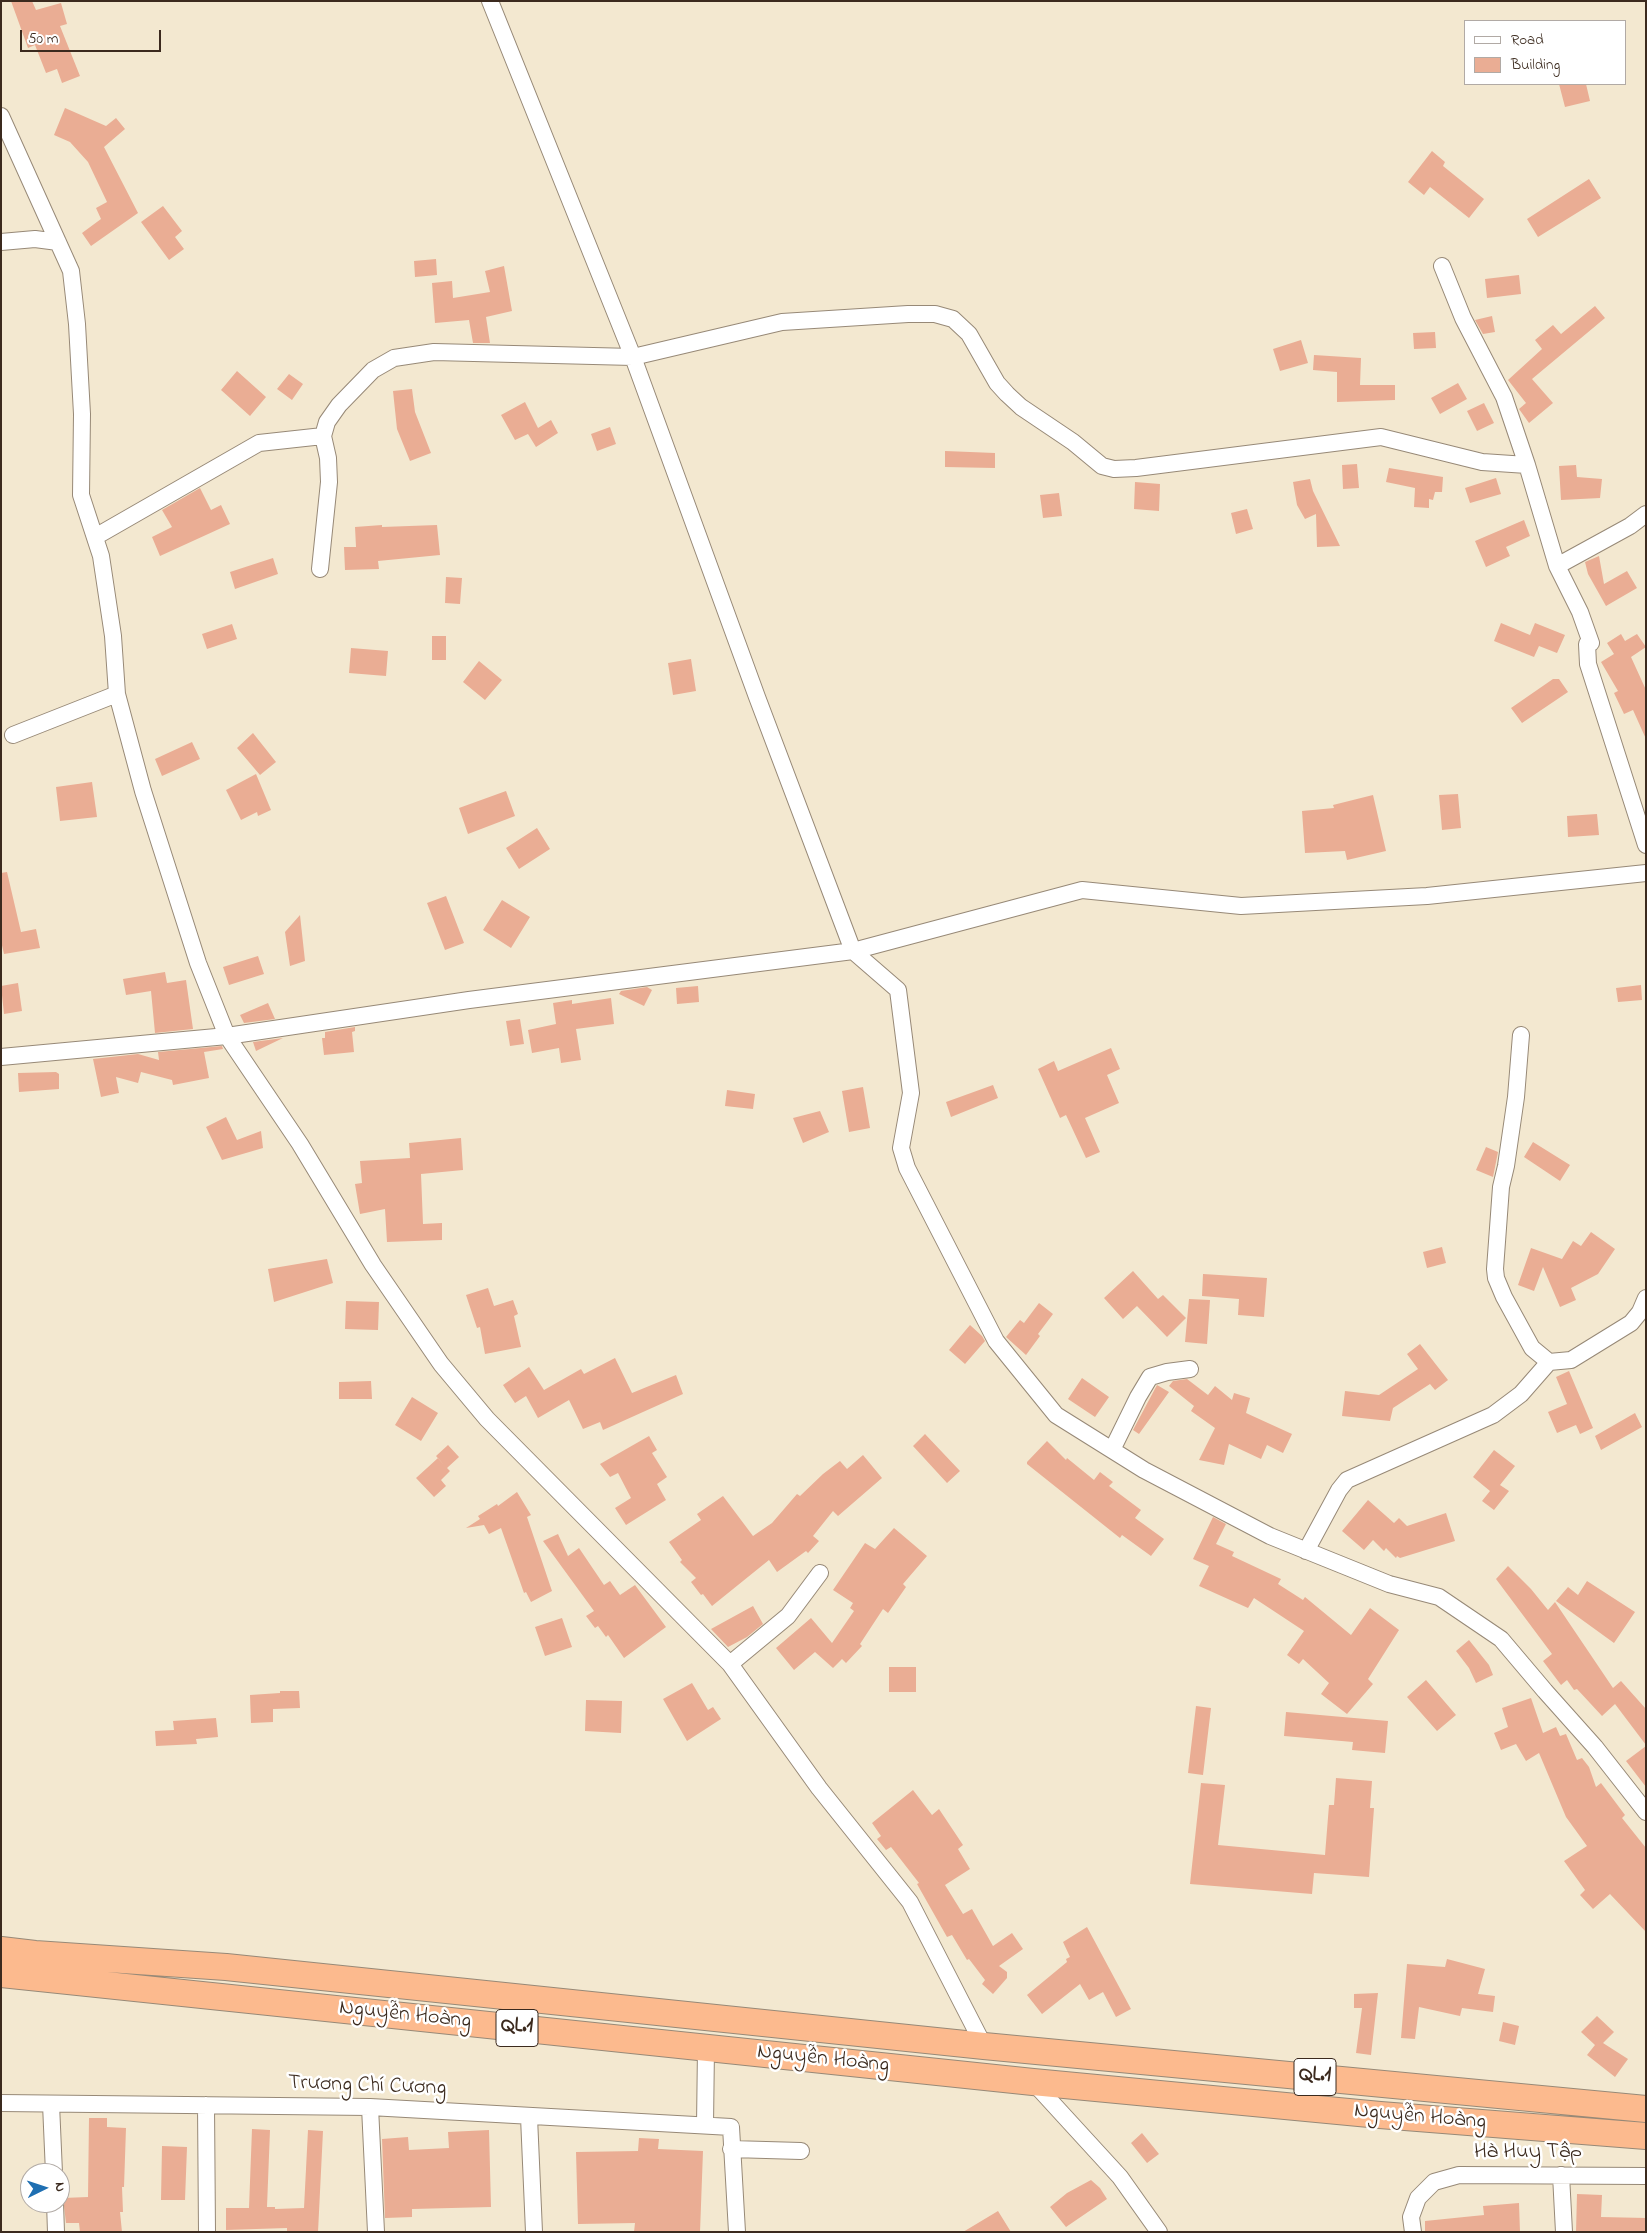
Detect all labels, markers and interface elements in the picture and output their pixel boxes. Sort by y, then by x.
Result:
scale bar [22,20,164,52]
legend [1464,20,1627,85]
text: 50 m [28,28,58,50]
text: Road [1511,29,1544,51]
text: Building [1511,54,1560,76]
street label: Nguyễn Hoàng [338,1996,472,2036]
road number: QL.1 [496,2010,538,2046]
street label: Nguyễn Hoàng [756,2040,890,2080]
road number: QL.1 [1294,2058,1336,2096]
street label: Trương Chí Cương [287,2071,447,2103]
street label: Nguyễn Hoàng [1353,2099,1487,2137]
street label: Hà Huy Tập [1474,2140,1582,2166]
north arrow [20,2163,70,2213]
text: N [49,2182,70,2192]

